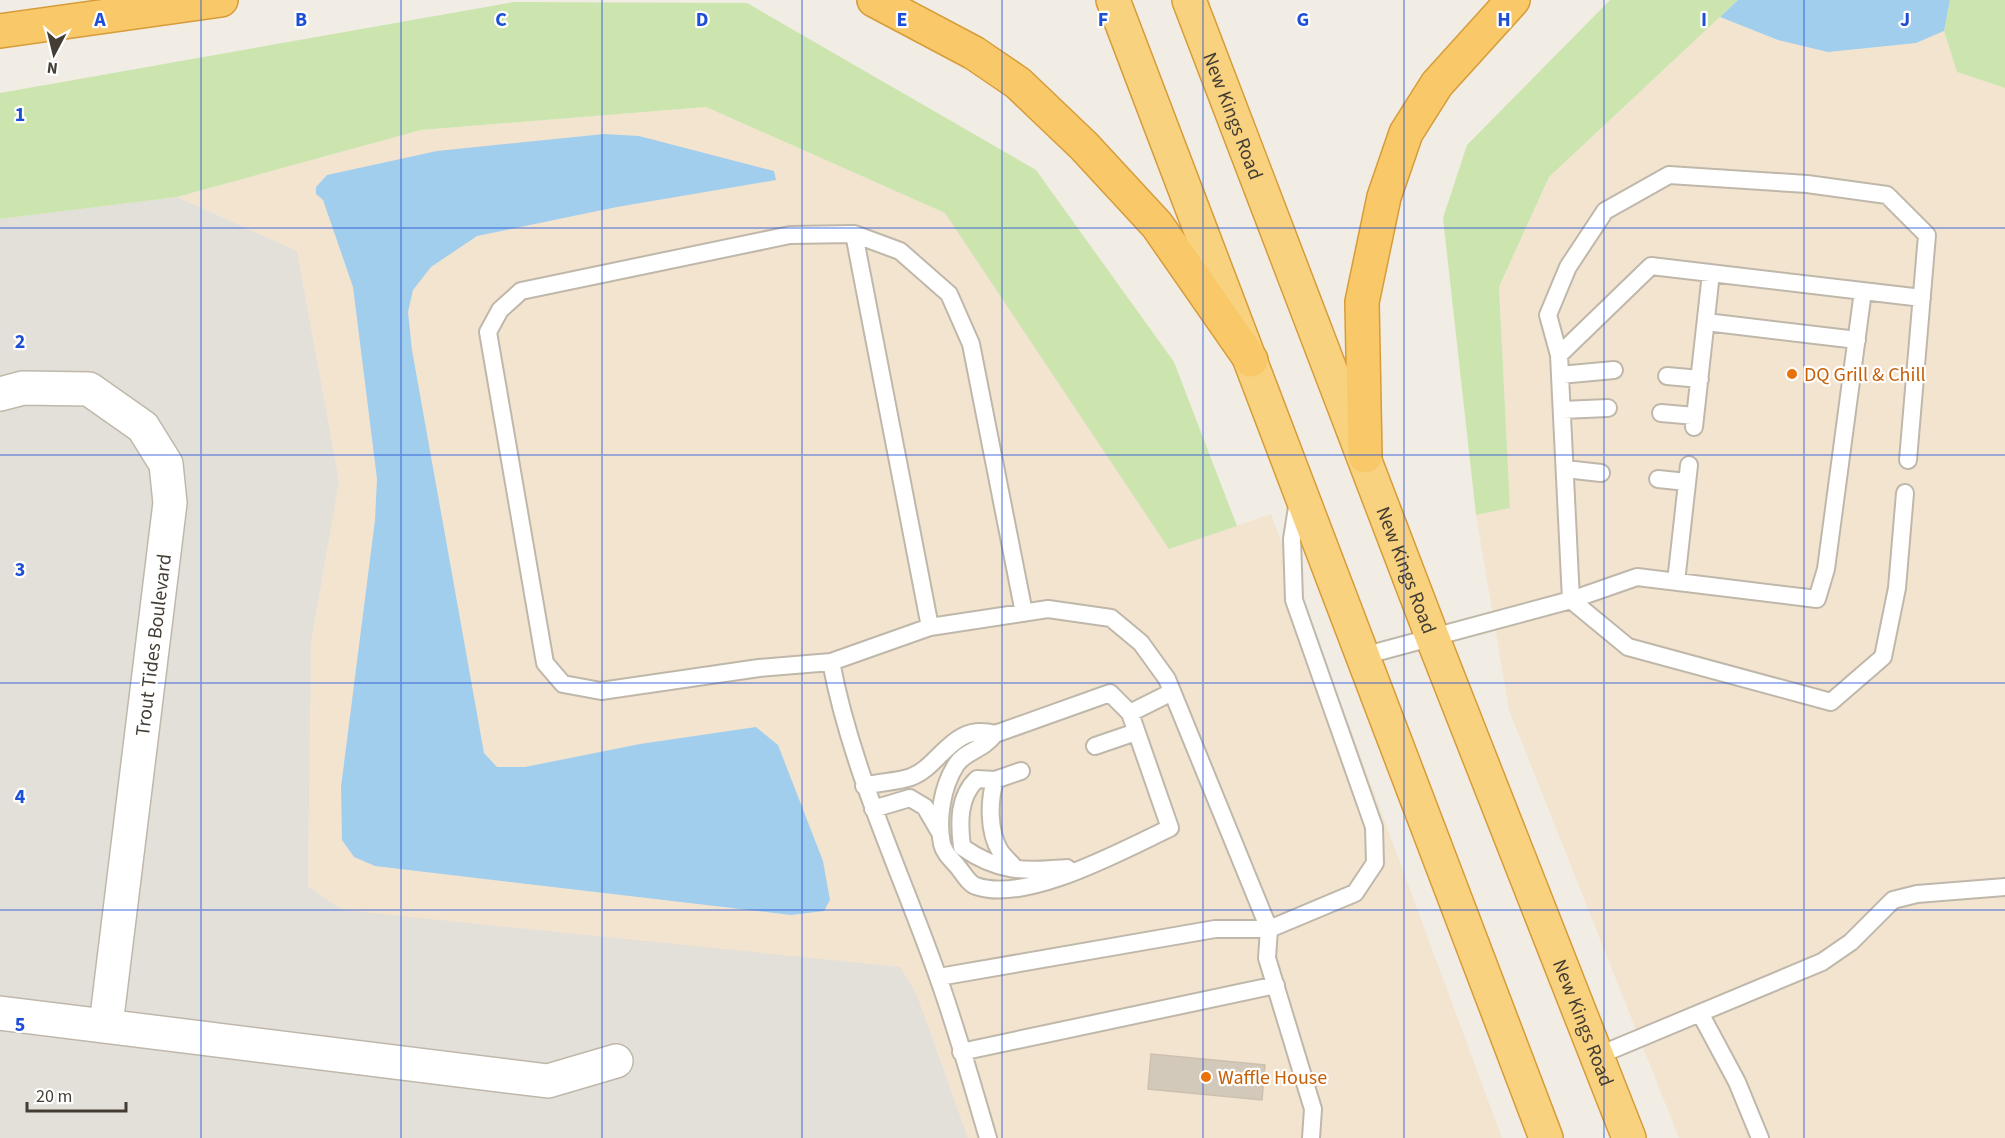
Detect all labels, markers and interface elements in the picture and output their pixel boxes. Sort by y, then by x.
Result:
text: A [93,6,106,34]
text: B [295,6,307,34]
text: C [495,6,507,34]
text: D [696,6,708,34]
text: E [897,6,907,34]
text: F [1098,6,1108,34]
text: G [1297,6,1309,34]
text: H [1497,6,1511,34]
text: I [1701,6,1707,34]
text: J [1900,6,1910,34]
north arrow [24,24,84,84]
street label: New Kings Road [1195,48,1269,184]
text: N [46,56,59,79]
text: 1 [15,101,25,129]
text: 2 [15,328,25,356]
place label: DQ Grill & Chill [1804,361,1926,389]
marker: DQ Grill & Chill [1785,367,1799,381]
street label: New Kings Road [1369,502,1443,638]
street label: Trout Tides Boulevard [129,552,179,738]
text: 3 [15,556,25,584]
text: 4 [15,783,26,811]
street label: New Kings Road [1545,955,1620,1090]
text: 5 [15,1011,25,1039]
place label: Waffle House [1218,1064,1327,1092]
marker: Waffle House [1199,1070,1213,1084]
scale bar [27,1075,126,1113]
text: 20 m [36,1084,72,1109]

